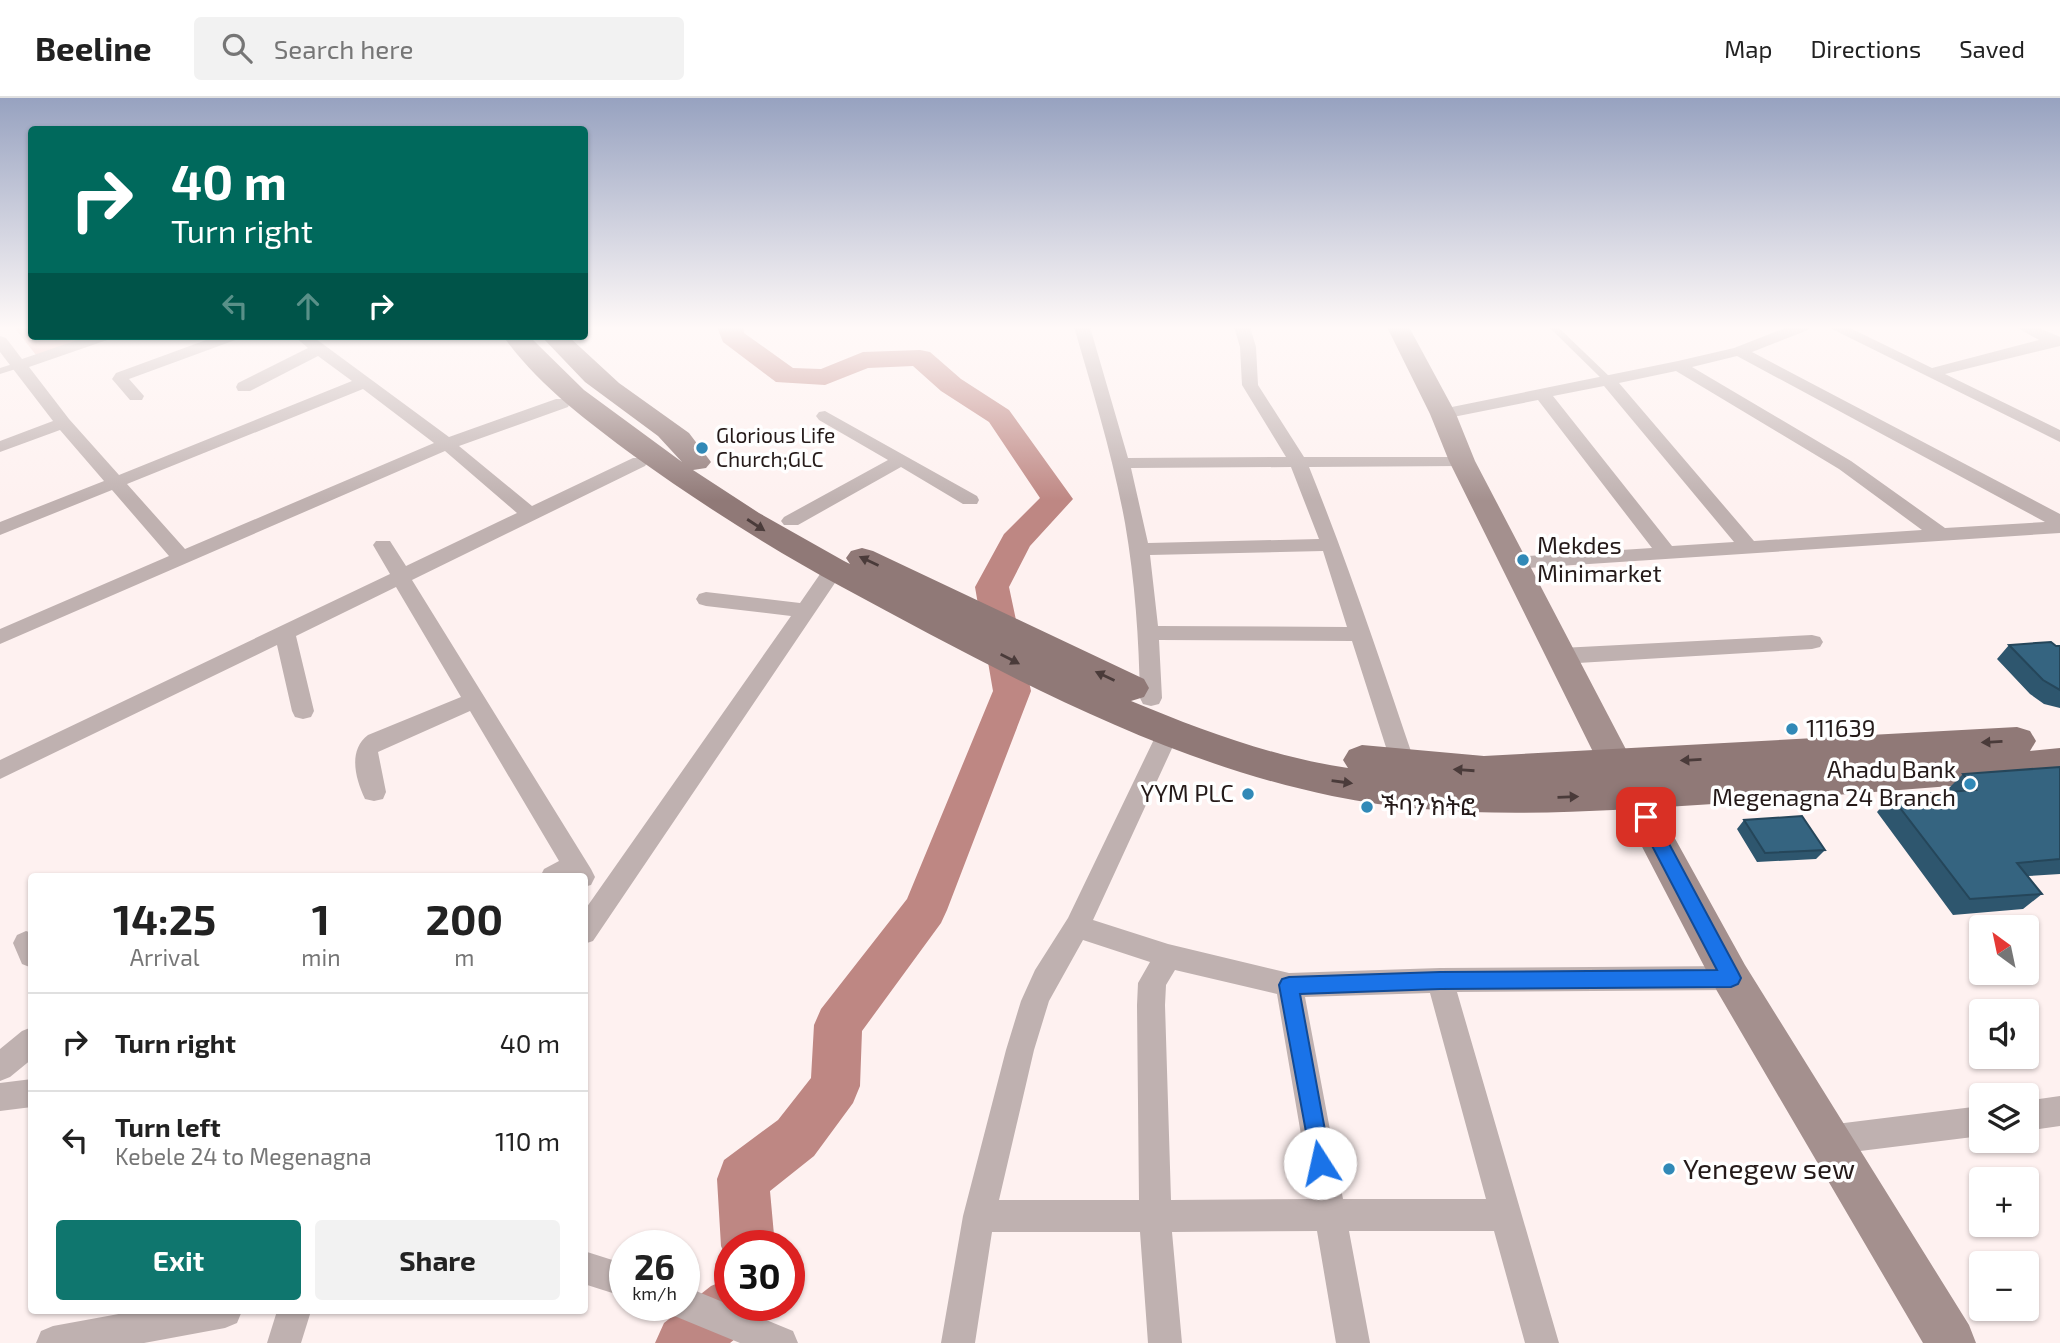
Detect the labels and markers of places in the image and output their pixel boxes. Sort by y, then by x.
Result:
place label: Glorious Life Church;GLC [716,422,835,471]
marker: Glorious Life Church;GLC [694,440,710,456]
place label: Mekdes Minimarket [1537,530,1662,587]
marker: Mekdes Minimarket [1515,552,1531,568]
place label: 111639 [1806,713,1875,742]
marker: 111639 [1784,721,1800,737]
place label: Ahadu Bank Megenagna 24 Branch [1712,754,1956,811]
marker: Ahadu Bank Megenagna 24 Branch [1962,776,1978,792]
place label: YYM PLC [1141,778,1234,807]
marker: YYM PLC [1240,786,1256,802]
pin [1616,787,1676,847]
place label: ችባን ክትፎ [1381,791,1476,820]
marker: ችባን ክትፎ [1359,799,1375,815]
place label: Yenegew sew [1683,1151,1855,1185]
marker: Yenegew sew [1661,1161,1677,1177]

